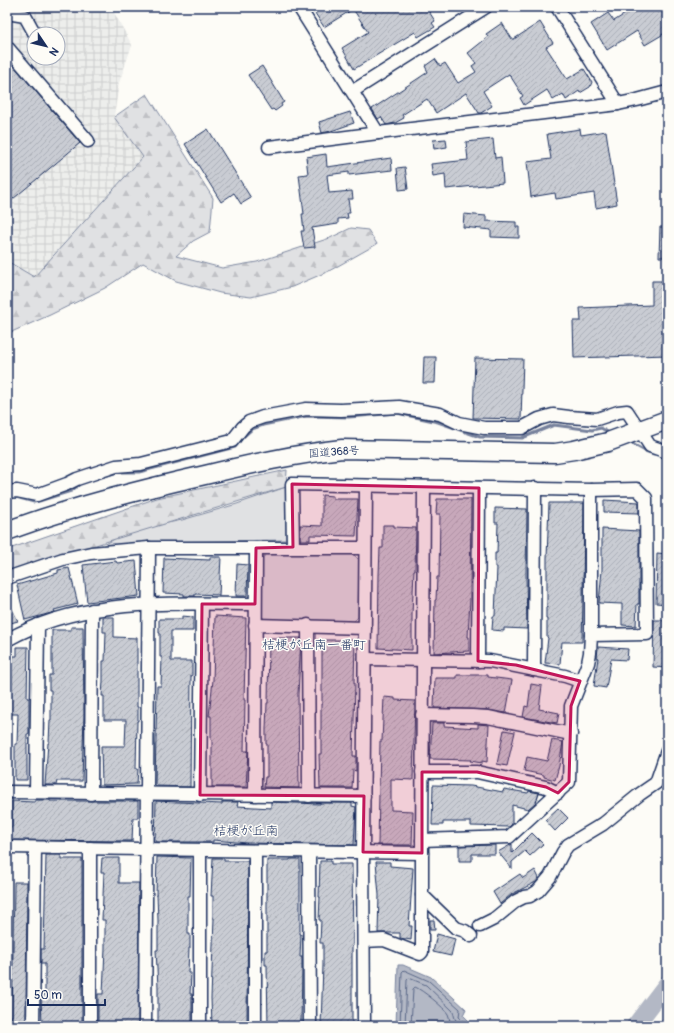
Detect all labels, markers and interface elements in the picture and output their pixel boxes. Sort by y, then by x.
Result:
north arrow [26,26,66,66]
text: N [46,45,61,59]
street label: 国道368号 [308,444,360,460]
district label: 桔梗が丘南一番町 [262,637,366,653]
district label: 桔梗が丘南 [213,823,279,839]
scale bar [28,981,105,1007]
text: 50 m [34,988,62,1003]

